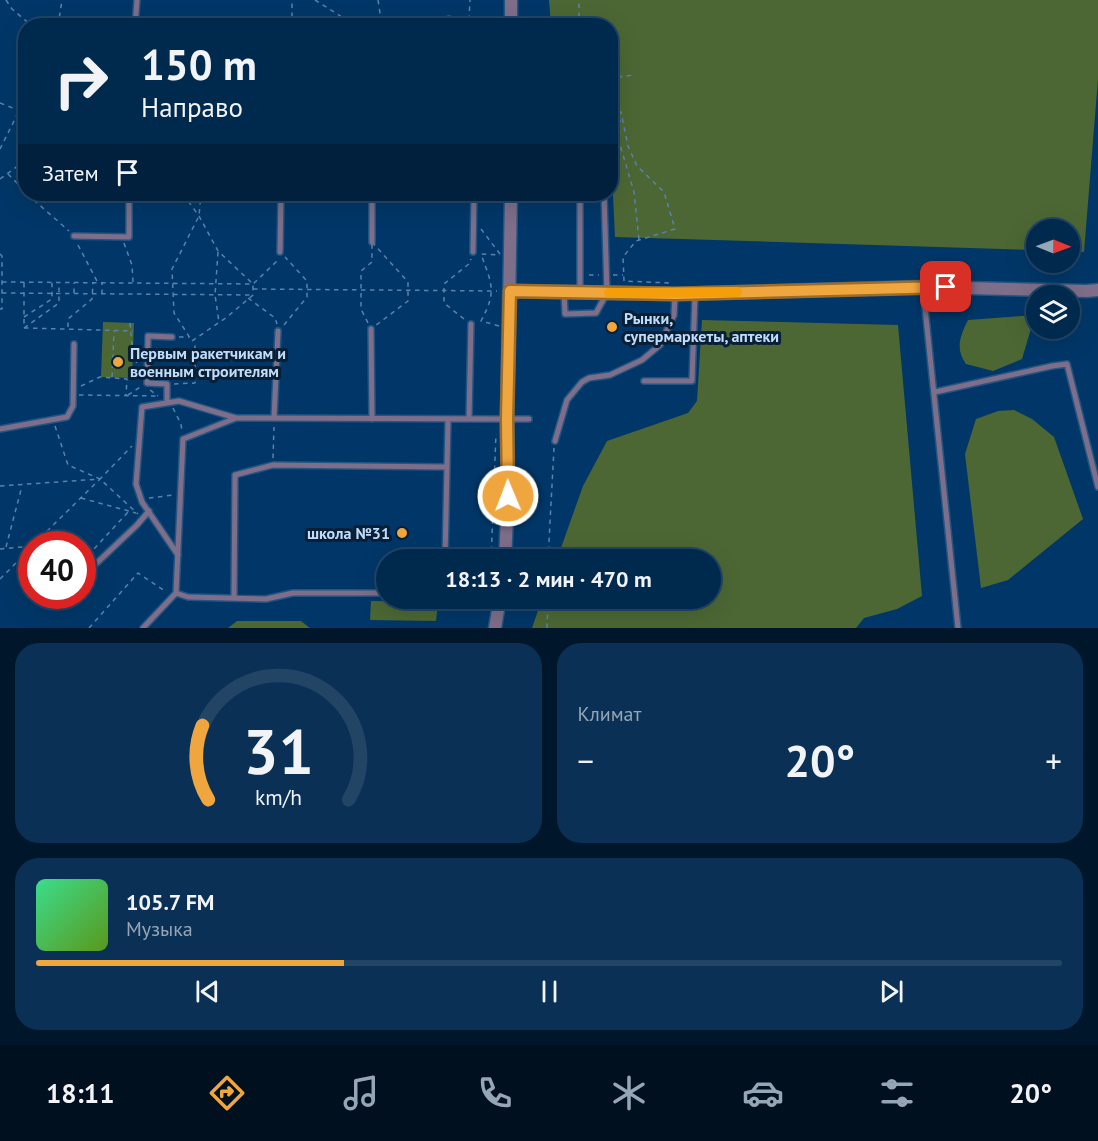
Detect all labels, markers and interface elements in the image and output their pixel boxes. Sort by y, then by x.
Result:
text: 150 m [141,37,257,92]
icon: right [42,42,120,120]
text: Направо [141,90,243,124]
icon: arrive [111,156,144,189]
text: Затем [42,159,99,187]
north arrow [1026,219,1080,273]
map controls [1026,219,1080,339]
pin [920,261,971,312]
icon: arrive [929,270,962,303]
button: layers [1026,285,1080,339]
place label: Рынки, супермаркеты, аптеки [624,308,779,346]
marker: Рынки, супермаркеты, аптеки [605,320,619,334]
place label: Первым ракетчикам и военным строителям [130,343,286,381]
marker: Первым ракетчикам и военным строителям [111,355,125,369]
position arrow [476,464,540,528]
place label: школа №31 [307,523,390,543]
marker: школа №31 [395,526,409,540]
speed limit sign: 40 [18,531,96,609]
text: 18:13 · 2 мин · 470 m [445,565,652,593]
text: Климат [578,701,641,727]
text: 31 [243,710,314,791]
text: 20° [784,731,855,789]
text: − [578,739,594,782]
text: + [1045,739,1062,782]
text: km/h [255,783,302,811]
text: 105.7 FM [126,888,214,916]
text: Музыка [126,916,193,942]
icon: previous [191,975,224,1008]
icon: pause [533,975,566,1008]
icon: next [875,975,908,1008]
icon: directions [206,1072,248,1114]
icon: music [340,1072,382,1114]
icon: phone [474,1072,516,1114]
icon: climate [608,1072,650,1114]
icon: car [742,1072,784,1114]
icon: filters [876,1072,918,1114]
text: 18:11 [46,1076,114,1110]
text: 20° [1010,1076,1052,1110]

